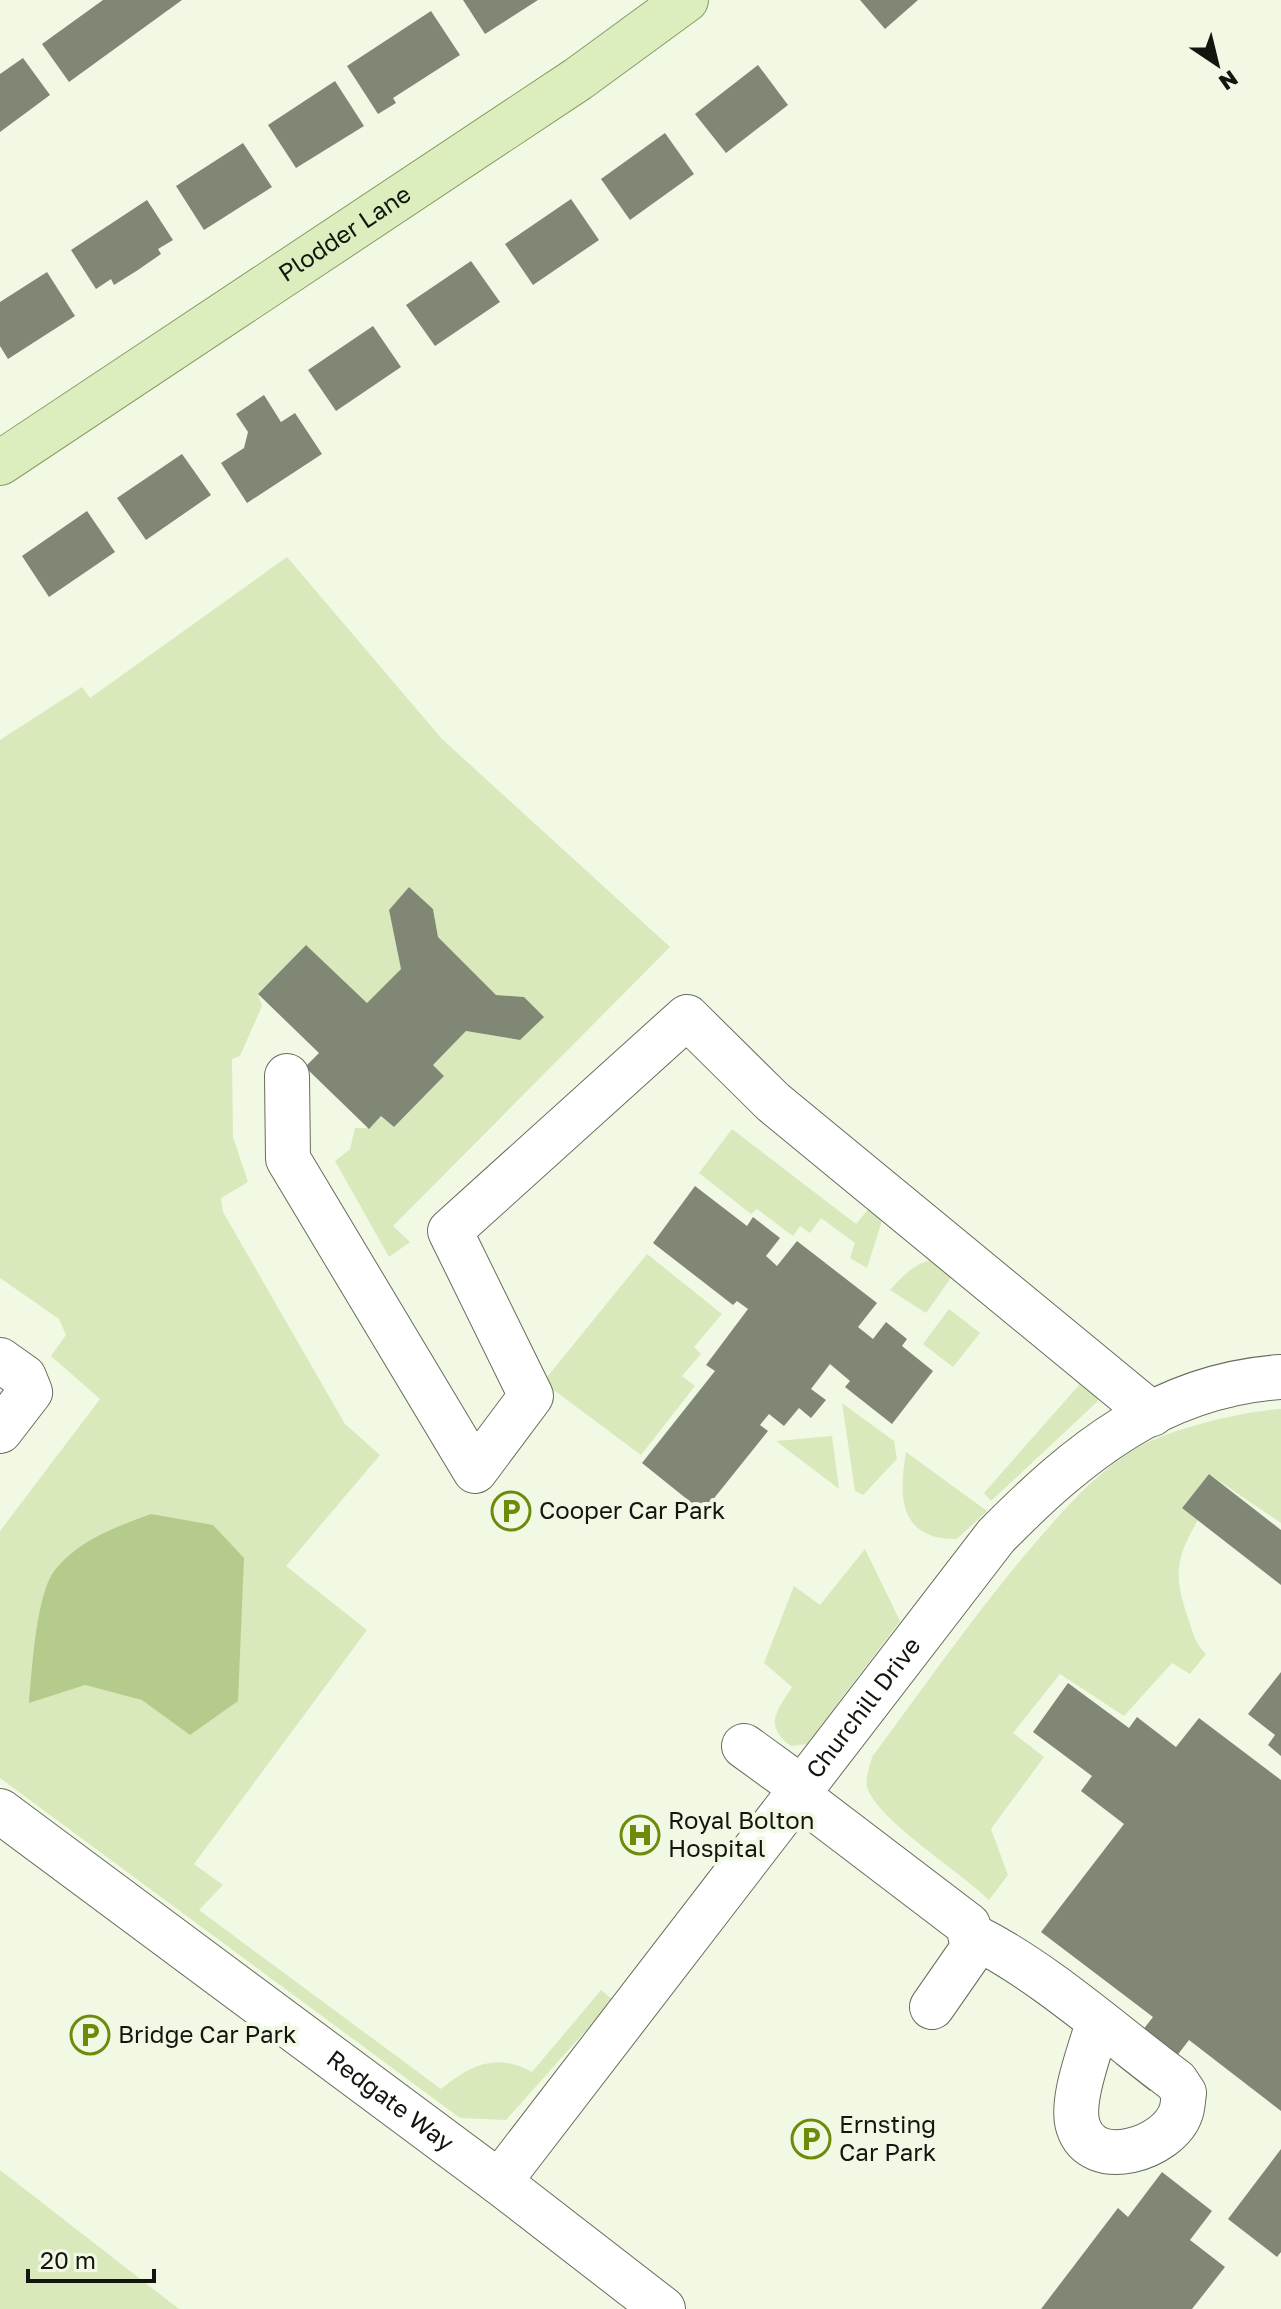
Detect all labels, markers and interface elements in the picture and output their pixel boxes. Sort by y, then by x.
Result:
north arrow [1177,24,1257,104]
text: N [1214,65,1243,97]
street label: Plodder Lane [272,178,416,287]
parking icon: Cooper Car Park [490,1490,532,1532]
place label: Cooper Car Park [539,1495,725,1524]
street label: Churchill Drive [799,1631,926,1783]
place label: Royal Bolton Hospital [668,1805,814,1862]
hospital icon: Royal Bolton Hospital [619,1814,661,1856]
parking icon: Bridge Car Park [69,2014,111,2056]
place label: Bridge Car Park [118,2019,297,2048]
street label: Redgate Way [322,2043,460,2156]
place label: Ernsting Car Park [839,2109,936,2166]
parking icon: Ernsting Car Park [790,2118,832,2160]
scale bar [28,2233,154,2283]
text: 20 m [40,2245,96,2274]

